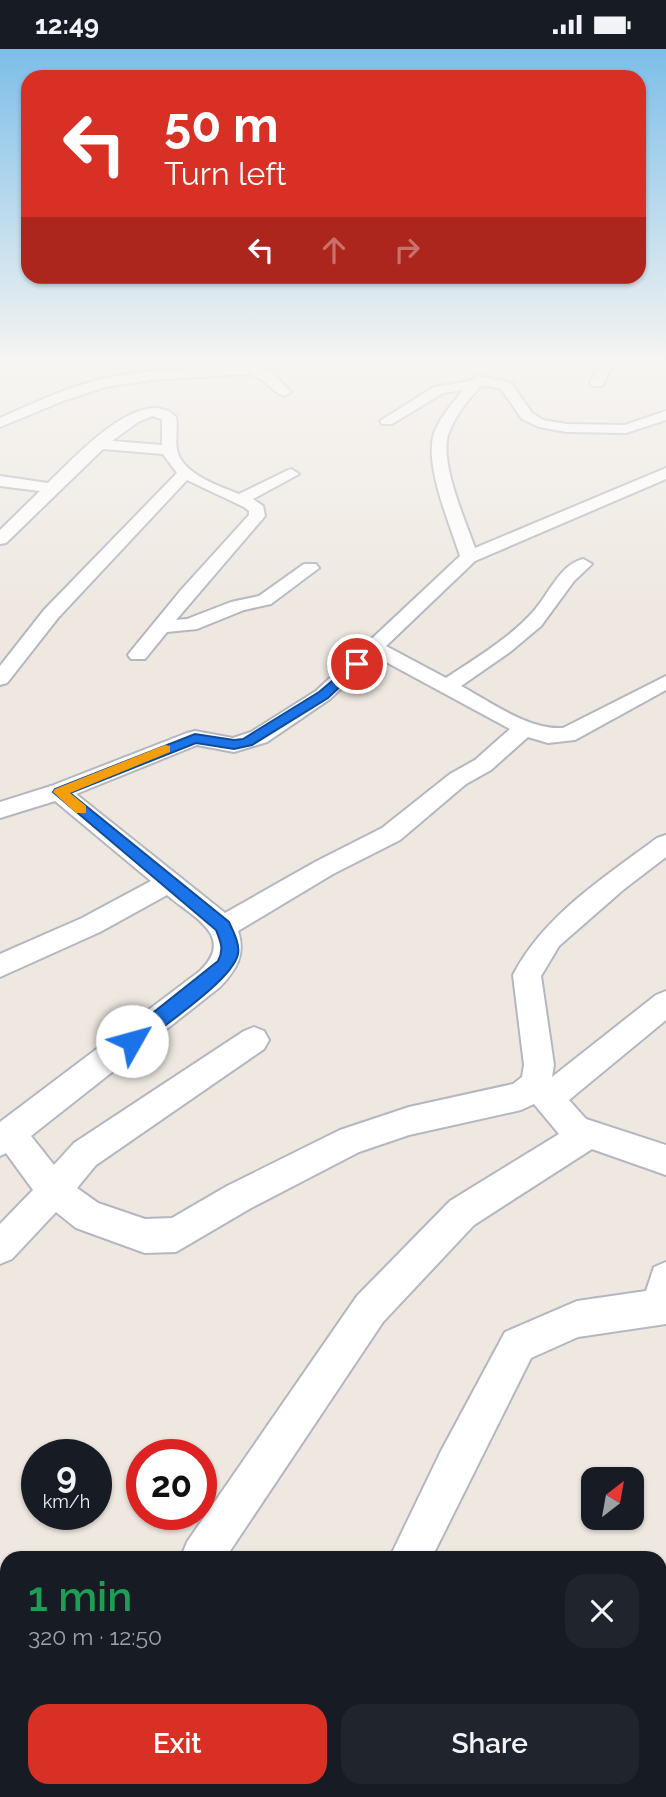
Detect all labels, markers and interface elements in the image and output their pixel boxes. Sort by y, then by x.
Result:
text: 12:49 [35,10,99,40]
text: 50 m [164,96,279,153]
icon: left [49,98,140,189]
text: Turn left [164,155,286,192]
icon: left [242,231,280,269]
icon: ahead [315,231,353,269]
icon: right [388,231,426,269]
pin [327,634,387,694]
icon: arrive [338,645,376,683]
position arrow [95,1004,169,1078]
speed limit sign: 20 [126,1439,217,1530]
text: 9 [56,1455,77,1496]
north arrow [581,1467,644,1529]
map controls [581,1467,644,1530]
text: km/h [43,1491,90,1512]
text: 1 min [28,1572,132,1621]
button: close [565,1574,639,1648]
text: 320 m · 12:50 [28,1623,162,1650]
button: Exit [28,1704,327,1784]
button: Share [341,1704,639,1784]

